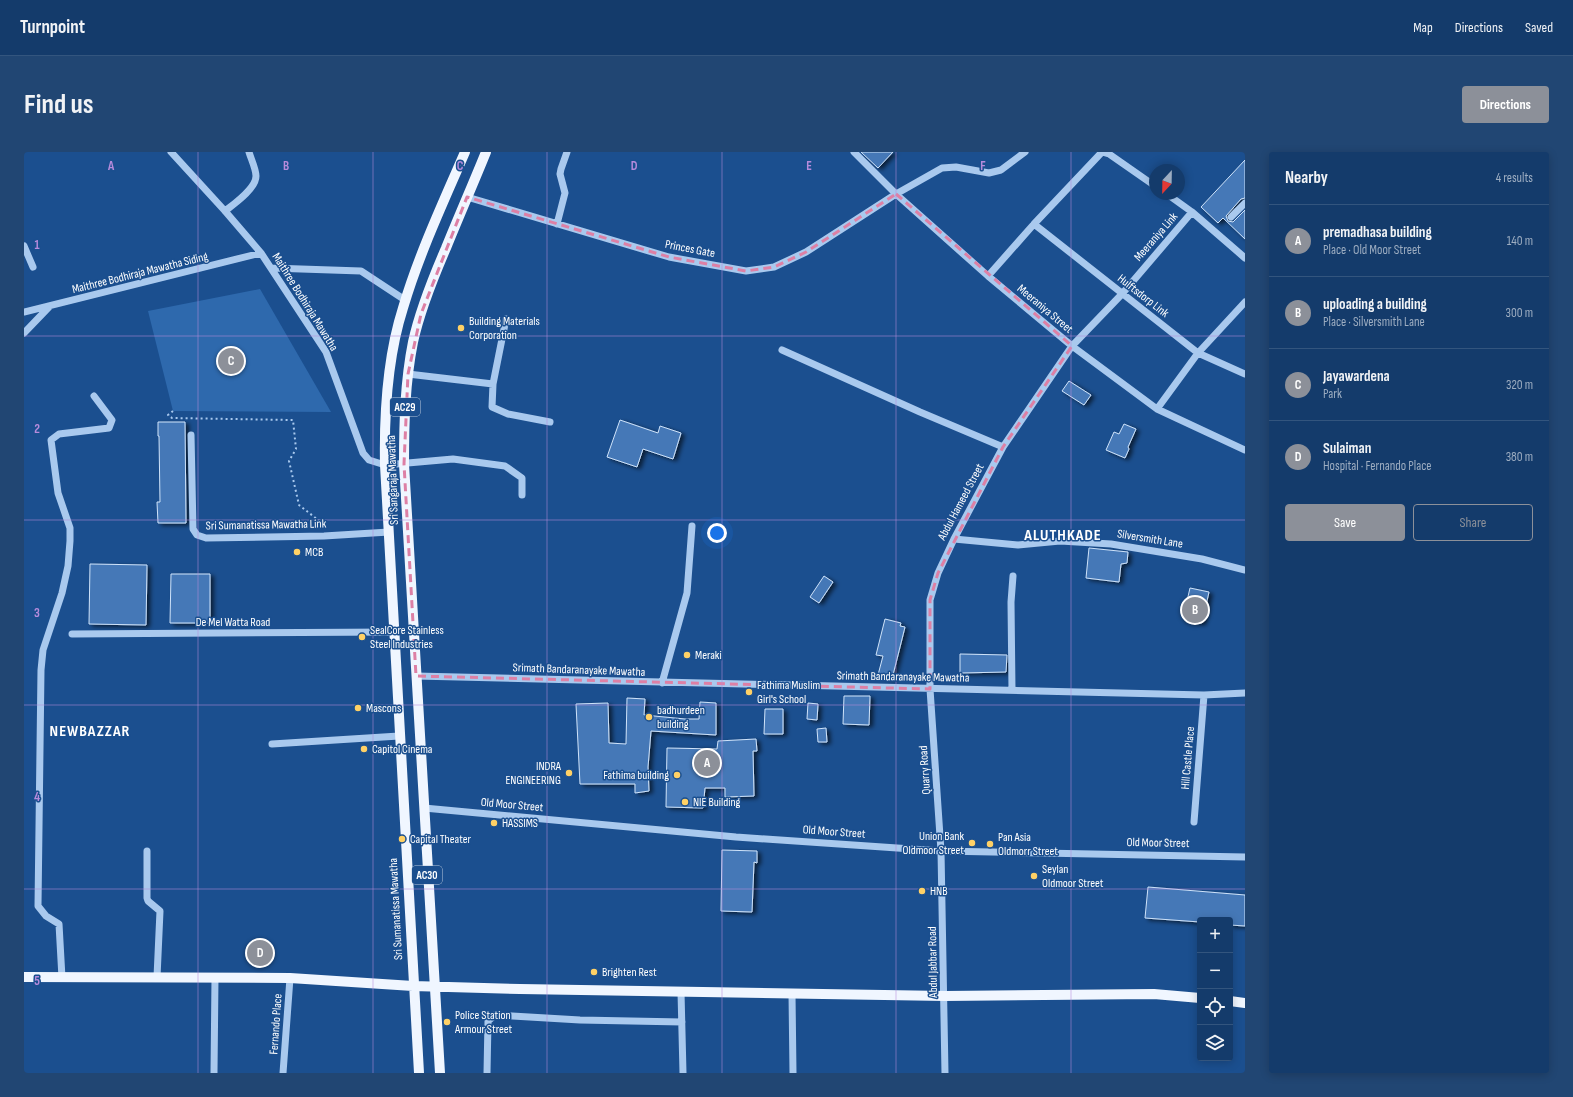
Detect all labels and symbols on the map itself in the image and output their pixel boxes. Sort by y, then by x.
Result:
text: A [107,158,115,174]
text: B [283,158,289,174]
text: C [457,158,464,174]
text: D [631,158,638,174]
text: E [806,158,812,174]
text: F [980,158,986,174]
north arrow [1149,164,1185,200]
street label: Meeraniya Link [1131,209,1181,264]
text: 1 [34,237,40,253]
street label: Princes Gate [664,237,716,261]
street label: Maithree Bodhiraja Mawatha Siding [70,249,210,297]
street label: Maithree Bodhiraja Mawatha [269,250,342,354]
street label: Hulftsdorp Link [1114,271,1172,321]
street label: Meeraniya Street [1014,281,1076,337]
place label: Building Materials Corporation [469,314,540,343]
marker: Building Materials Corporation [456,323,466,333]
pin: C [218,346,244,376]
road number: AC29 [390,398,420,416]
text: 2 [34,421,40,437]
street label: Sri Sangaraja Mawatha [384,435,402,525]
street label: Abdul Hameed Street [934,461,988,544]
street label: Sri Sumanatissa Mawatha Link [206,516,327,534]
your location [707,523,727,543]
district label: ALUTHKADE [1023,526,1102,545]
street label: Silversmith Lane [1116,526,1184,552]
place label: MCB [305,545,323,560]
marker: MCB [292,547,302,557]
pin: B [1182,595,1208,625]
text: 3 [34,605,40,621]
street label: De Mel Watta Road [196,615,270,630]
place label: SealCore Stainless Steel Industries [370,623,444,652]
marker: SealCore Stainless Steel Industries [357,632,367,642]
place label: Meraki [695,648,722,663]
marker: Meraki [682,650,692,660]
street label: Srimath Bandaranayake Mawatha [512,660,646,680]
street label: Srimath Bandaranayake Mawatha [837,668,970,686]
place label: Fathima Muslim Girl's School [757,678,820,707]
marker: Fathima Muslim Girl's School [744,687,754,697]
place label: Mascons [366,701,401,716]
marker: Mascons [353,703,363,713]
place label: badhurdeen building [657,703,705,732]
marker: badhurdeen building [644,712,654,722]
district label: NEWBAZZAR [50,722,130,741]
street label: Hill Castle Place [1178,726,1198,790]
place label: Capitol Cinema [372,742,433,757]
marker: Capitol Cinema [359,744,369,754]
street label: Quarry Road [916,745,934,795]
pin: A [694,748,720,778]
place label: INDRA ENGINEERING [505,759,562,788]
marker: INDRA ENGINEERING [564,768,574,778]
place label: Fathima building [603,768,669,783]
marker: Fathima building [672,770,682,780]
text: 4 [34,789,40,805]
street label: Old Moor Street [480,795,544,815]
place label: NIE Building [693,795,741,810]
marker: NIE Building [680,797,690,807]
place label: HASSIMS [502,816,538,831]
marker: HASSIMS [489,818,499,828]
street label: Old Moor Street [802,822,866,842]
place label: Union Bank Oldmoor Street [903,829,964,858]
place label: Pan Asia Oldmorr Street [998,830,1058,859]
place label: Capital Theater [410,832,472,847]
marker: Capital Theater [397,834,407,844]
street label: Old Moor Street [1126,835,1190,851]
marker: Union Bank Oldmoor Street [967,838,977,848]
marker: Pan Asia Oldmorr Street [985,839,995,849]
street label: Sri Sumanatissa Mawatha [386,857,406,960]
place label: Seylan Oldmoor Street [1042,862,1104,891]
road number: AC30 [412,866,442,884]
marker: Seylan Oldmoor Street [1029,871,1039,881]
place label: HNB [930,884,948,899]
marker: HNB [917,886,927,896]
street label: Abdul Jabbar Road [925,926,941,999]
pin: D [247,938,273,968]
place label: Brighten Rest [602,965,657,980]
marker: Brighten Rest [589,967,599,977]
text: 5 [34,973,40,989]
street label: Fernando Place [266,993,286,1055]
place label: Police Station Armour Street [454,1008,513,1037]
marker: Police Station Armour Street [442,1017,452,1027]

